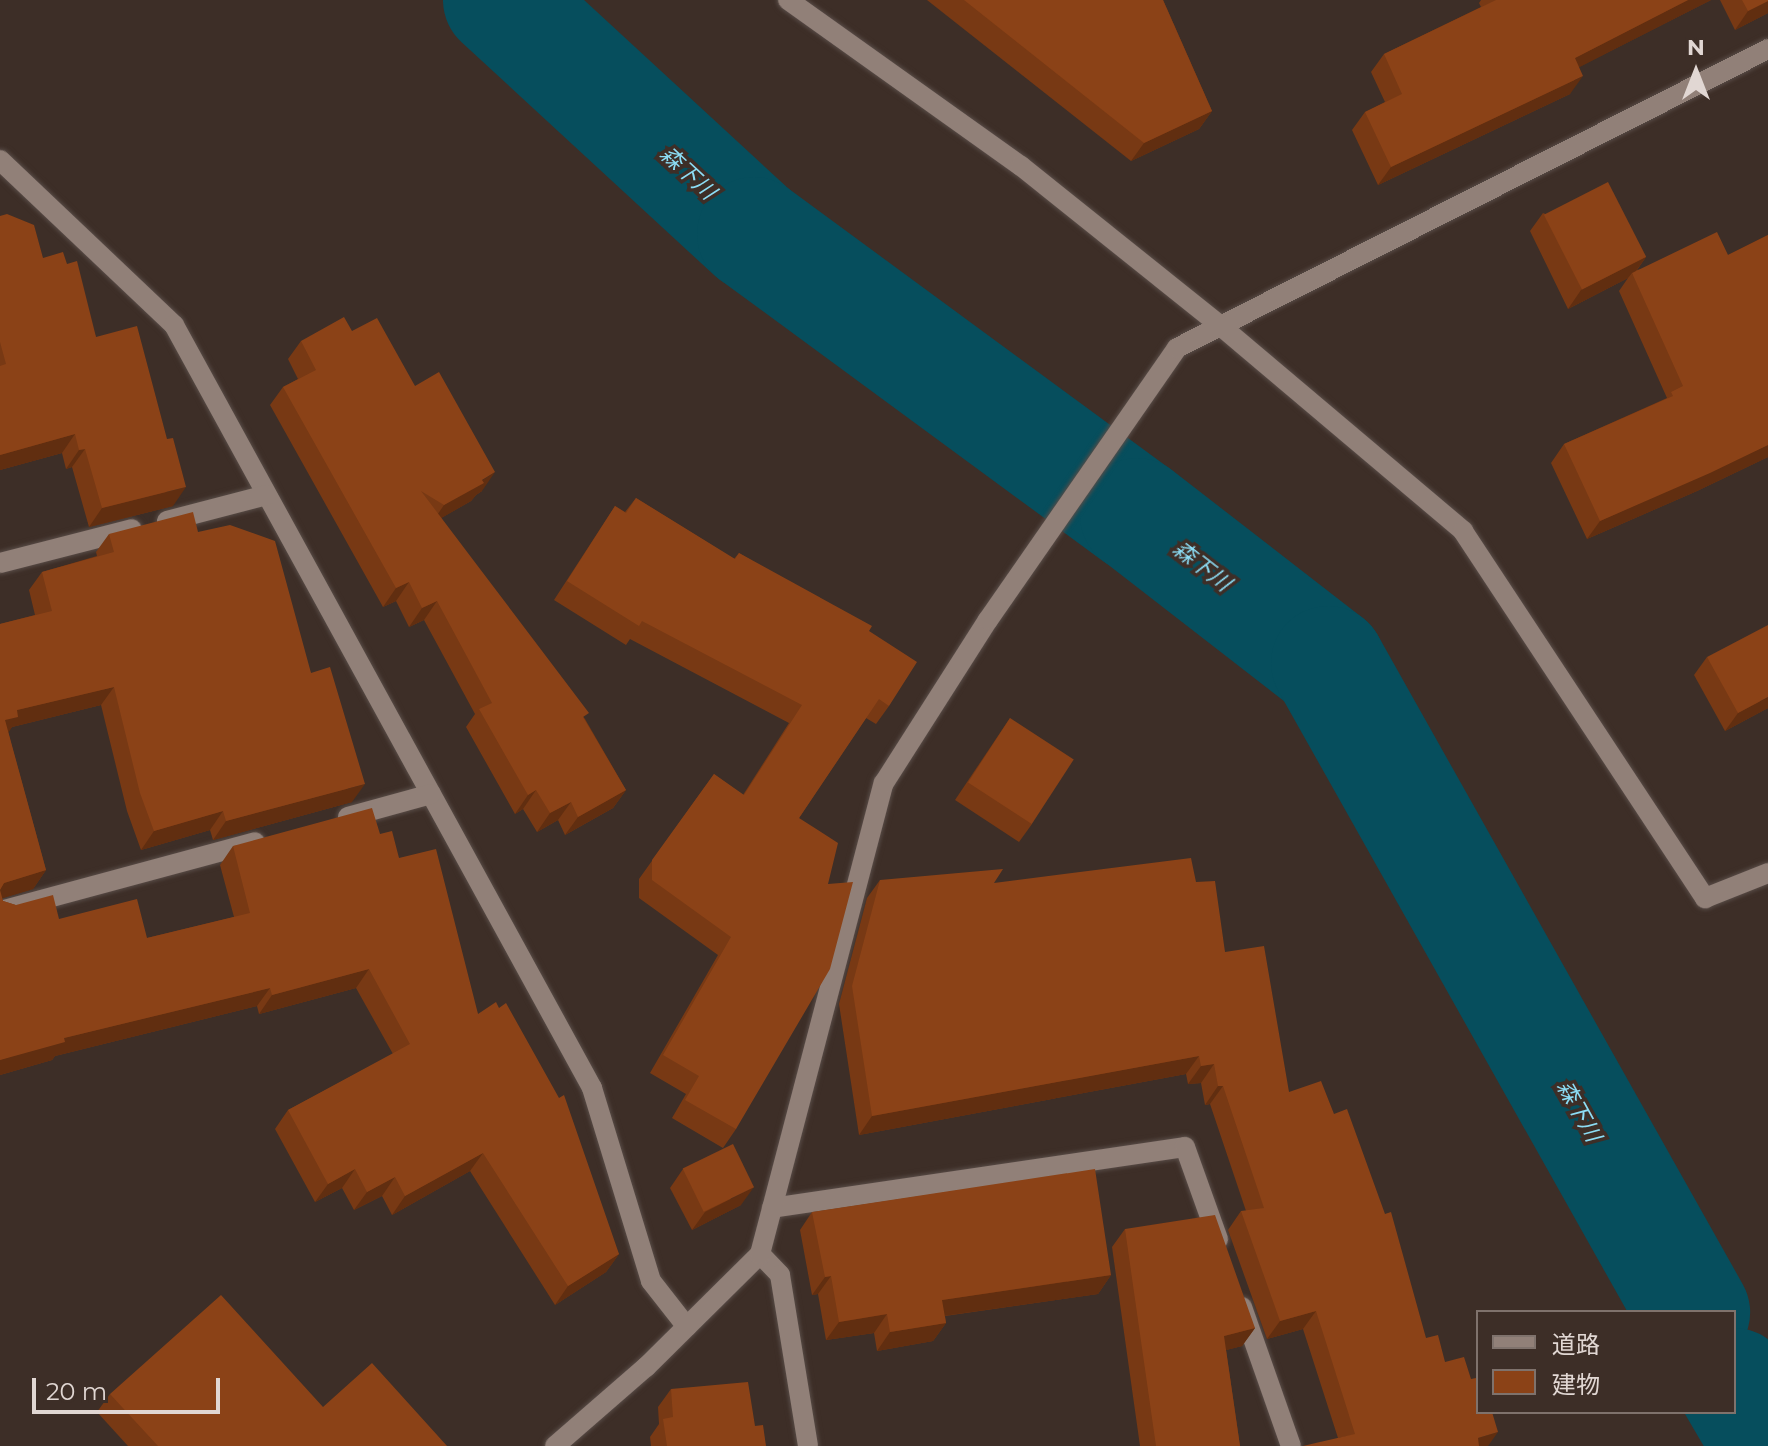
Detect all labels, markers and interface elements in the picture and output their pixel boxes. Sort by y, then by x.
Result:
north arrow [1656,32,1736,112]
text: N [1687,34,1705,61]
water label: 森下川 [655,141,721,205]
water label: 森下川 [1168,535,1236,597]
water label: 森下川 [1551,1076,1607,1146]
legend [1476,1310,1736,1414]
text: 道路 [1552,1330,1600,1359]
scale bar [36,1362,224,1412]
text: 建物 [1552,1370,1600,1399]
text: 20 m [46,1377,107,1406]

